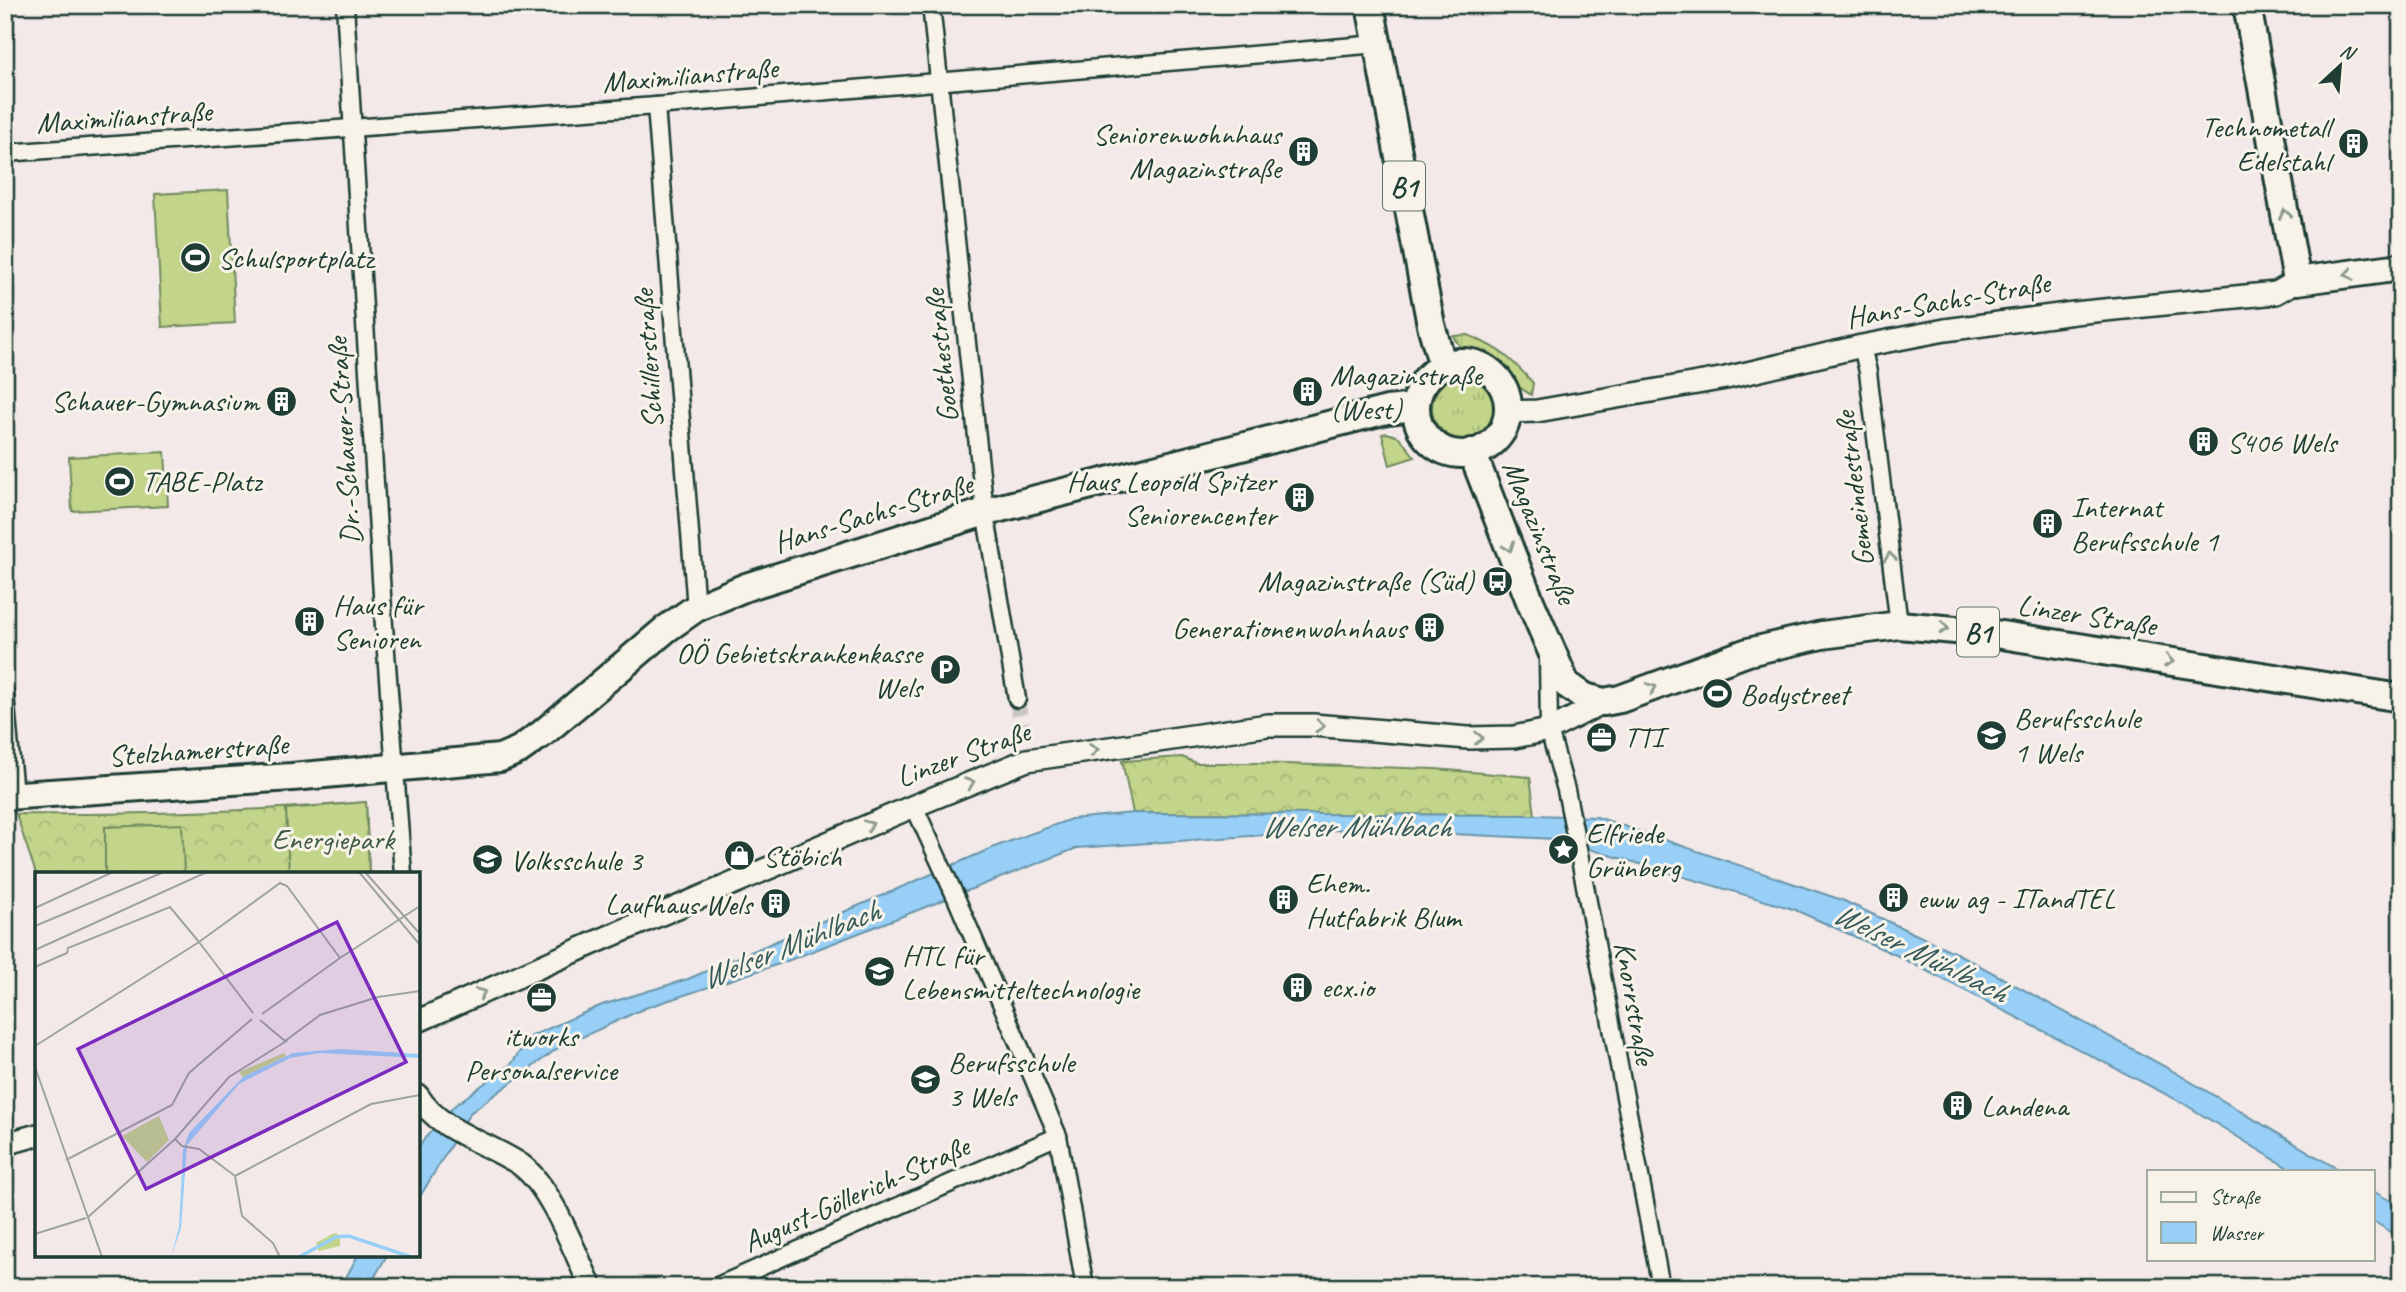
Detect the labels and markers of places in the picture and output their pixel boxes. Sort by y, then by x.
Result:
place label: Technometall Edelstahl [2201,108,2335,180]
place label: Seniorenwohnhaus Magazinstraße [1093,115,1284,187]
building icon: Technometall Edelstahl [2336,127,2370,161]
building icon: Seniorenwohnhaus Magazinstraße [1287,134,1321,168]
place label: Schulsportplatz [218,239,376,277]
sports icon: Schulsportplatz [178,241,212,275]
place label: Magazinstraße (West) [1330,356,1484,428]
building icon: Magazinstraße (West) [1290,375,1324,409]
place label: Schauer-Gymnasium [51,382,261,420]
building icon: Schauer-Gymnasium [265,384,299,418]
place label: S406 Wels [2227,423,2339,461]
building icon: S406 Wels [2187,425,2221,459]
place label: TABE-Platz [142,462,263,500]
place label: Haus Leopold Spitzer Seniorencenter [1067,462,1279,534]
sports icon: TABE-Platz [102,464,136,498]
building icon: Haus Leopold Spitzer Seniorencenter [1282,481,1316,515]
place label: Internat Berufsschule 1 [2071,488,2220,560]
building icon: Internat Berufsschule 1 [2031,507,2065,541]
place label: Magazinstraße (Süd) [1258,562,1476,600]
bus stop icon: Magazinstraße (Süd) [1480,564,1514,598]
place label: Haus für Senioren [333,586,425,658]
building icon: Haus für Senioren [293,605,327,639]
place label: Generationenwohnhaus [1172,609,1409,647]
building icon: Generationenwohnhaus [1412,611,1446,645]
place label: OÖ Gebietskrankenkasse Wels [676,634,925,706]
parking icon: OÖ Gebietskrankenkasse Wels [928,653,962,687]
place label: Bodystreet [1740,675,1853,713]
sports icon: Bodystreet [1700,677,1734,711]
place label: Berufsschule 1 Wels [2014,699,2143,771]
place label: TTI [1624,718,1670,756]
school or university icon: Berufsschule 1 Wels [1974,718,2008,752]
office icon: TTI [1584,720,1618,754]
place label: Elfriede Grünberg [1586,814,1682,886]
place icon: Elfriede Grünberg [1546,833,1580,867]
place label: Stöbich [763,837,842,875]
shop icon: Stöbich [723,839,757,873]
place label: Volksschule 3 [510,841,644,879]
school or university icon: Volksschule 3 [470,843,504,877]
place label: Ehem. Hutfabrik Blum [1306,864,1463,936]
place label: eww ag - ITandTEL [1917,879,2116,917]
building icon: eww ag - ITandTEL [1877,881,1911,915]
building icon: Ehem. Hutfabrik Blum [1266,883,1300,917]
place label: Laufhaus Wels [605,885,755,923]
building icon: Laufhaus Wels [758,887,792,921]
place label: HTL für Lebensmitteltechnologie [902,936,1141,1008]
school or university icon: HTL für Lebensmitteltechnologie [862,955,896,989]
place label: ecx.io [1321,968,1377,1006]
building icon: ecx.io [1281,970,1315,1004]
office icon: itworks Personalservice [524,981,558,1015]
place label: itworks Personalservice [465,1017,619,1089]
place label: Berufsschule 3 Wels [948,1043,1077,1115]
school or university icon: Berufsschule 3 Wels [908,1062,942,1096]
place label: Landena [1981,1087,2070,1125]
building icon: Landena [1941,1089,1975,1123]

